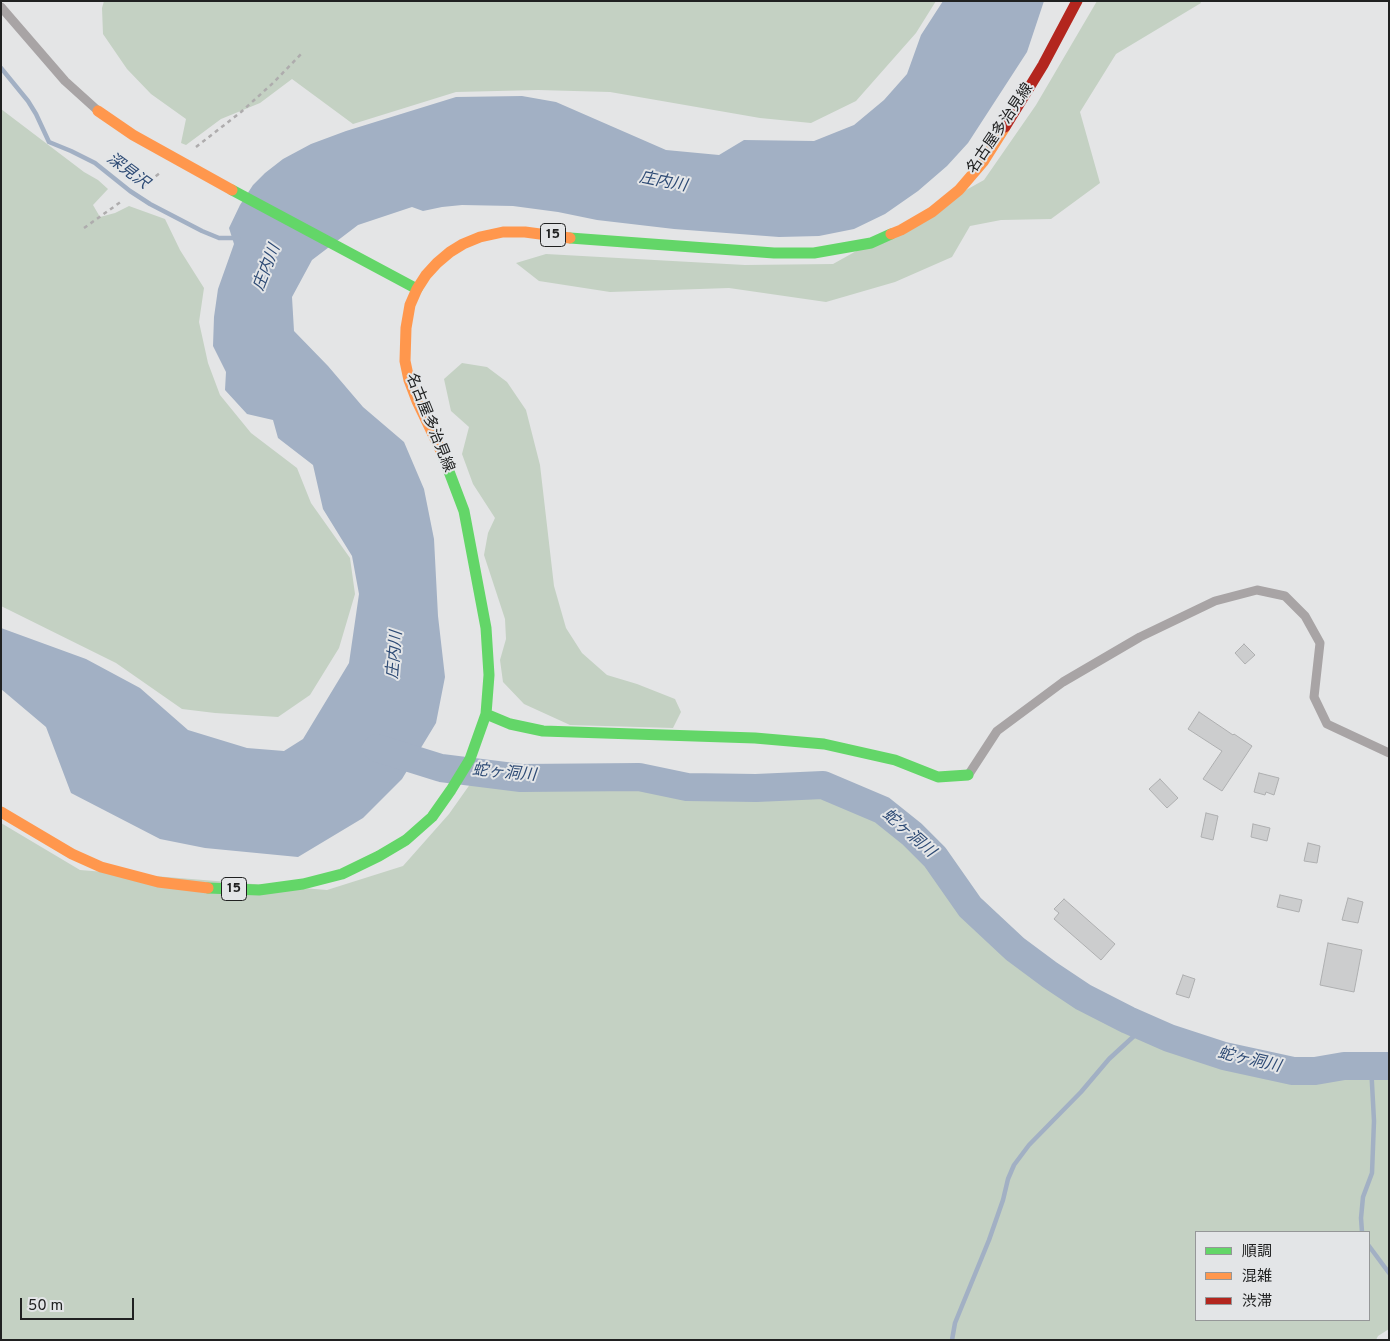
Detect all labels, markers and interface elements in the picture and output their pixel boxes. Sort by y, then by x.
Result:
street label: 名古屋多治見線 [964,80,1038,178]
water label: 深見沢 [102,150,152,194]
water label: 庄内川 [638,169,688,197]
road number: 15 [540,224,566,246]
water label: 庄内川 [250,242,286,294]
street label: 名古屋多治見線 [401,371,457,475]
water label: 庄内川 [384,630,408,680]
water label: 蛇ヶ洞川 [471,762,537,786]
water label: 蛇ヶ洞川 [878,806,938,862]
road number: 15 [222,878,246,901]
water label: 蛇ヶ洞川 [1216,1044,1282,1078]
legend [1195,1231,1370,1321]
text: 順調 [1242,1243,1272,1262]
text: 混雑 [1242,1268,1272,1287]
scale bar [22,1288,136,1320]
text: 渋滞 [1242,1293,1272,1312]
text: 50 m [28,1297,63,1316]

